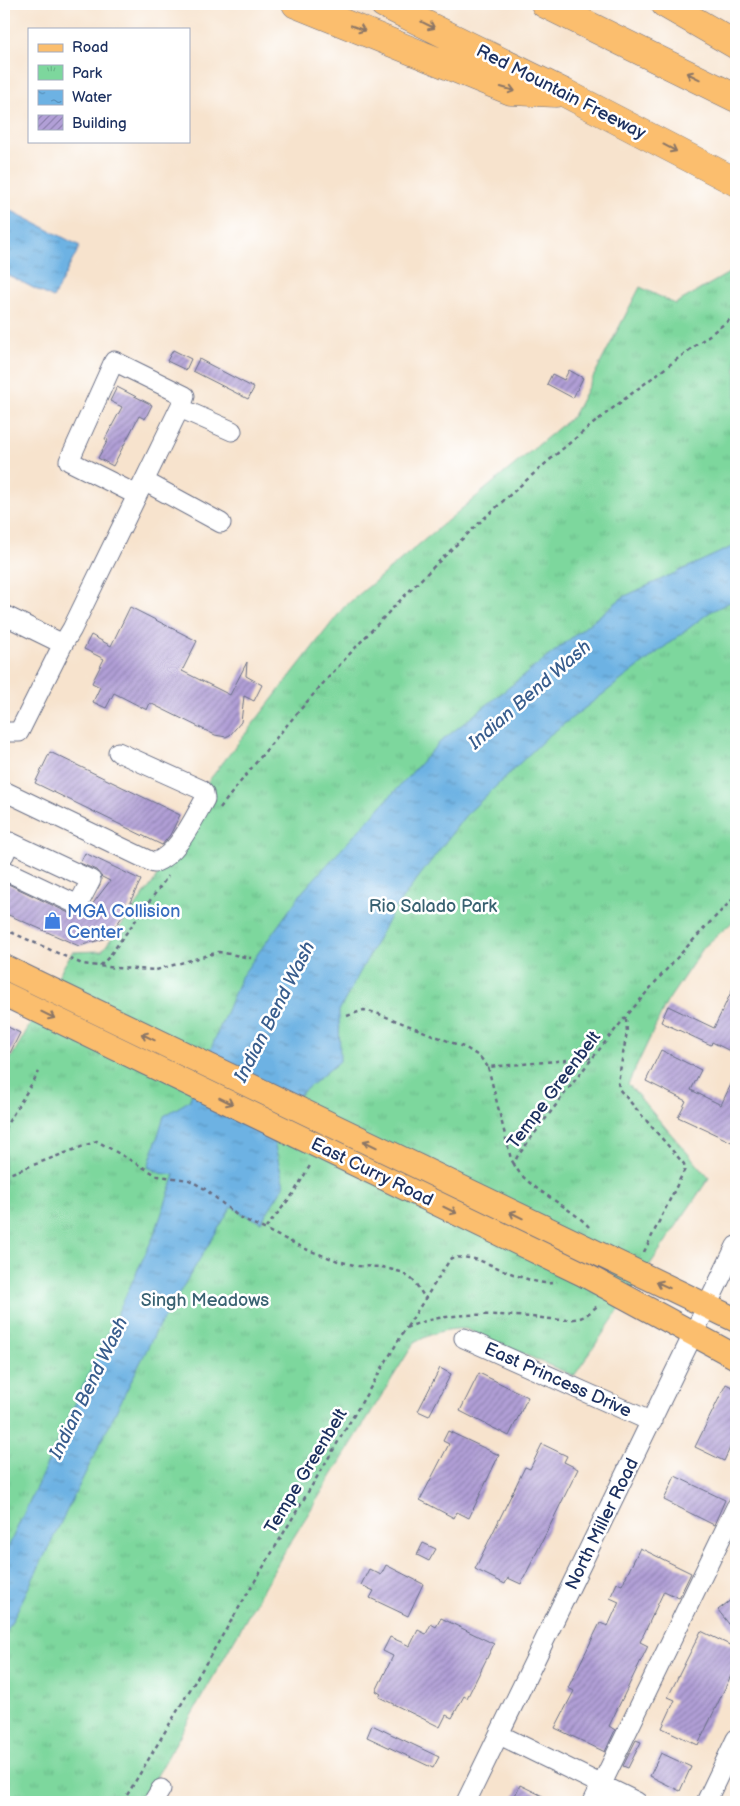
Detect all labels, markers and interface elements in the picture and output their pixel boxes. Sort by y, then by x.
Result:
one-way arrow [420,20,435,30]
one-way arrow [350,24,365,33]
legend [28,28,190,142]
text: Road [72,38,108,57]
street label: Red Mountain Freeway [473,40,650,144]
text: Park [72,64,103,83]
one-way arrow [685,71,700,81]
one-way arrow [500,84,516,94]
text: Water [72,88,112,107]
text: Building [72,114,127,133]
one-way arrow [662,144,677,153]
water label: Indian Bend Wash [463,636,596,755]
park label: Rio Salado Park [369,896,497,917]
place label: MGA Collision Center [67,901,180,943]
shop icon: MGA Collision Center [43,911,63,931]
water label: Indian Bend Wash [229,938,320,1087]
one-way arrow [40,1011,55,1020]
street label: Tempe Greenbelt [503,1027,605,1153]
one-way arrow [141,1032,156,1041]
one-way arrow [218,1096,233,1106]
street label: East Curry Road [307,1133,437,1211]
one-way arrow [363,1139,378,1148]
one-way arrow [442,1205,457,1215]
one-way arrow [509,1210,524,1220]
one-way arrow [656,1280,671,1290]
park label: Singh Meadows [141,1290,269,1311]
water label: Indian Bend Wash [44,1313,133,1463]
street label: East Princess Drive [481,1338,635,1422]
street label: Tempe Greenbelt [260,1404,352,1537]
street label: North Miller Road [561,1455,643,1593]

